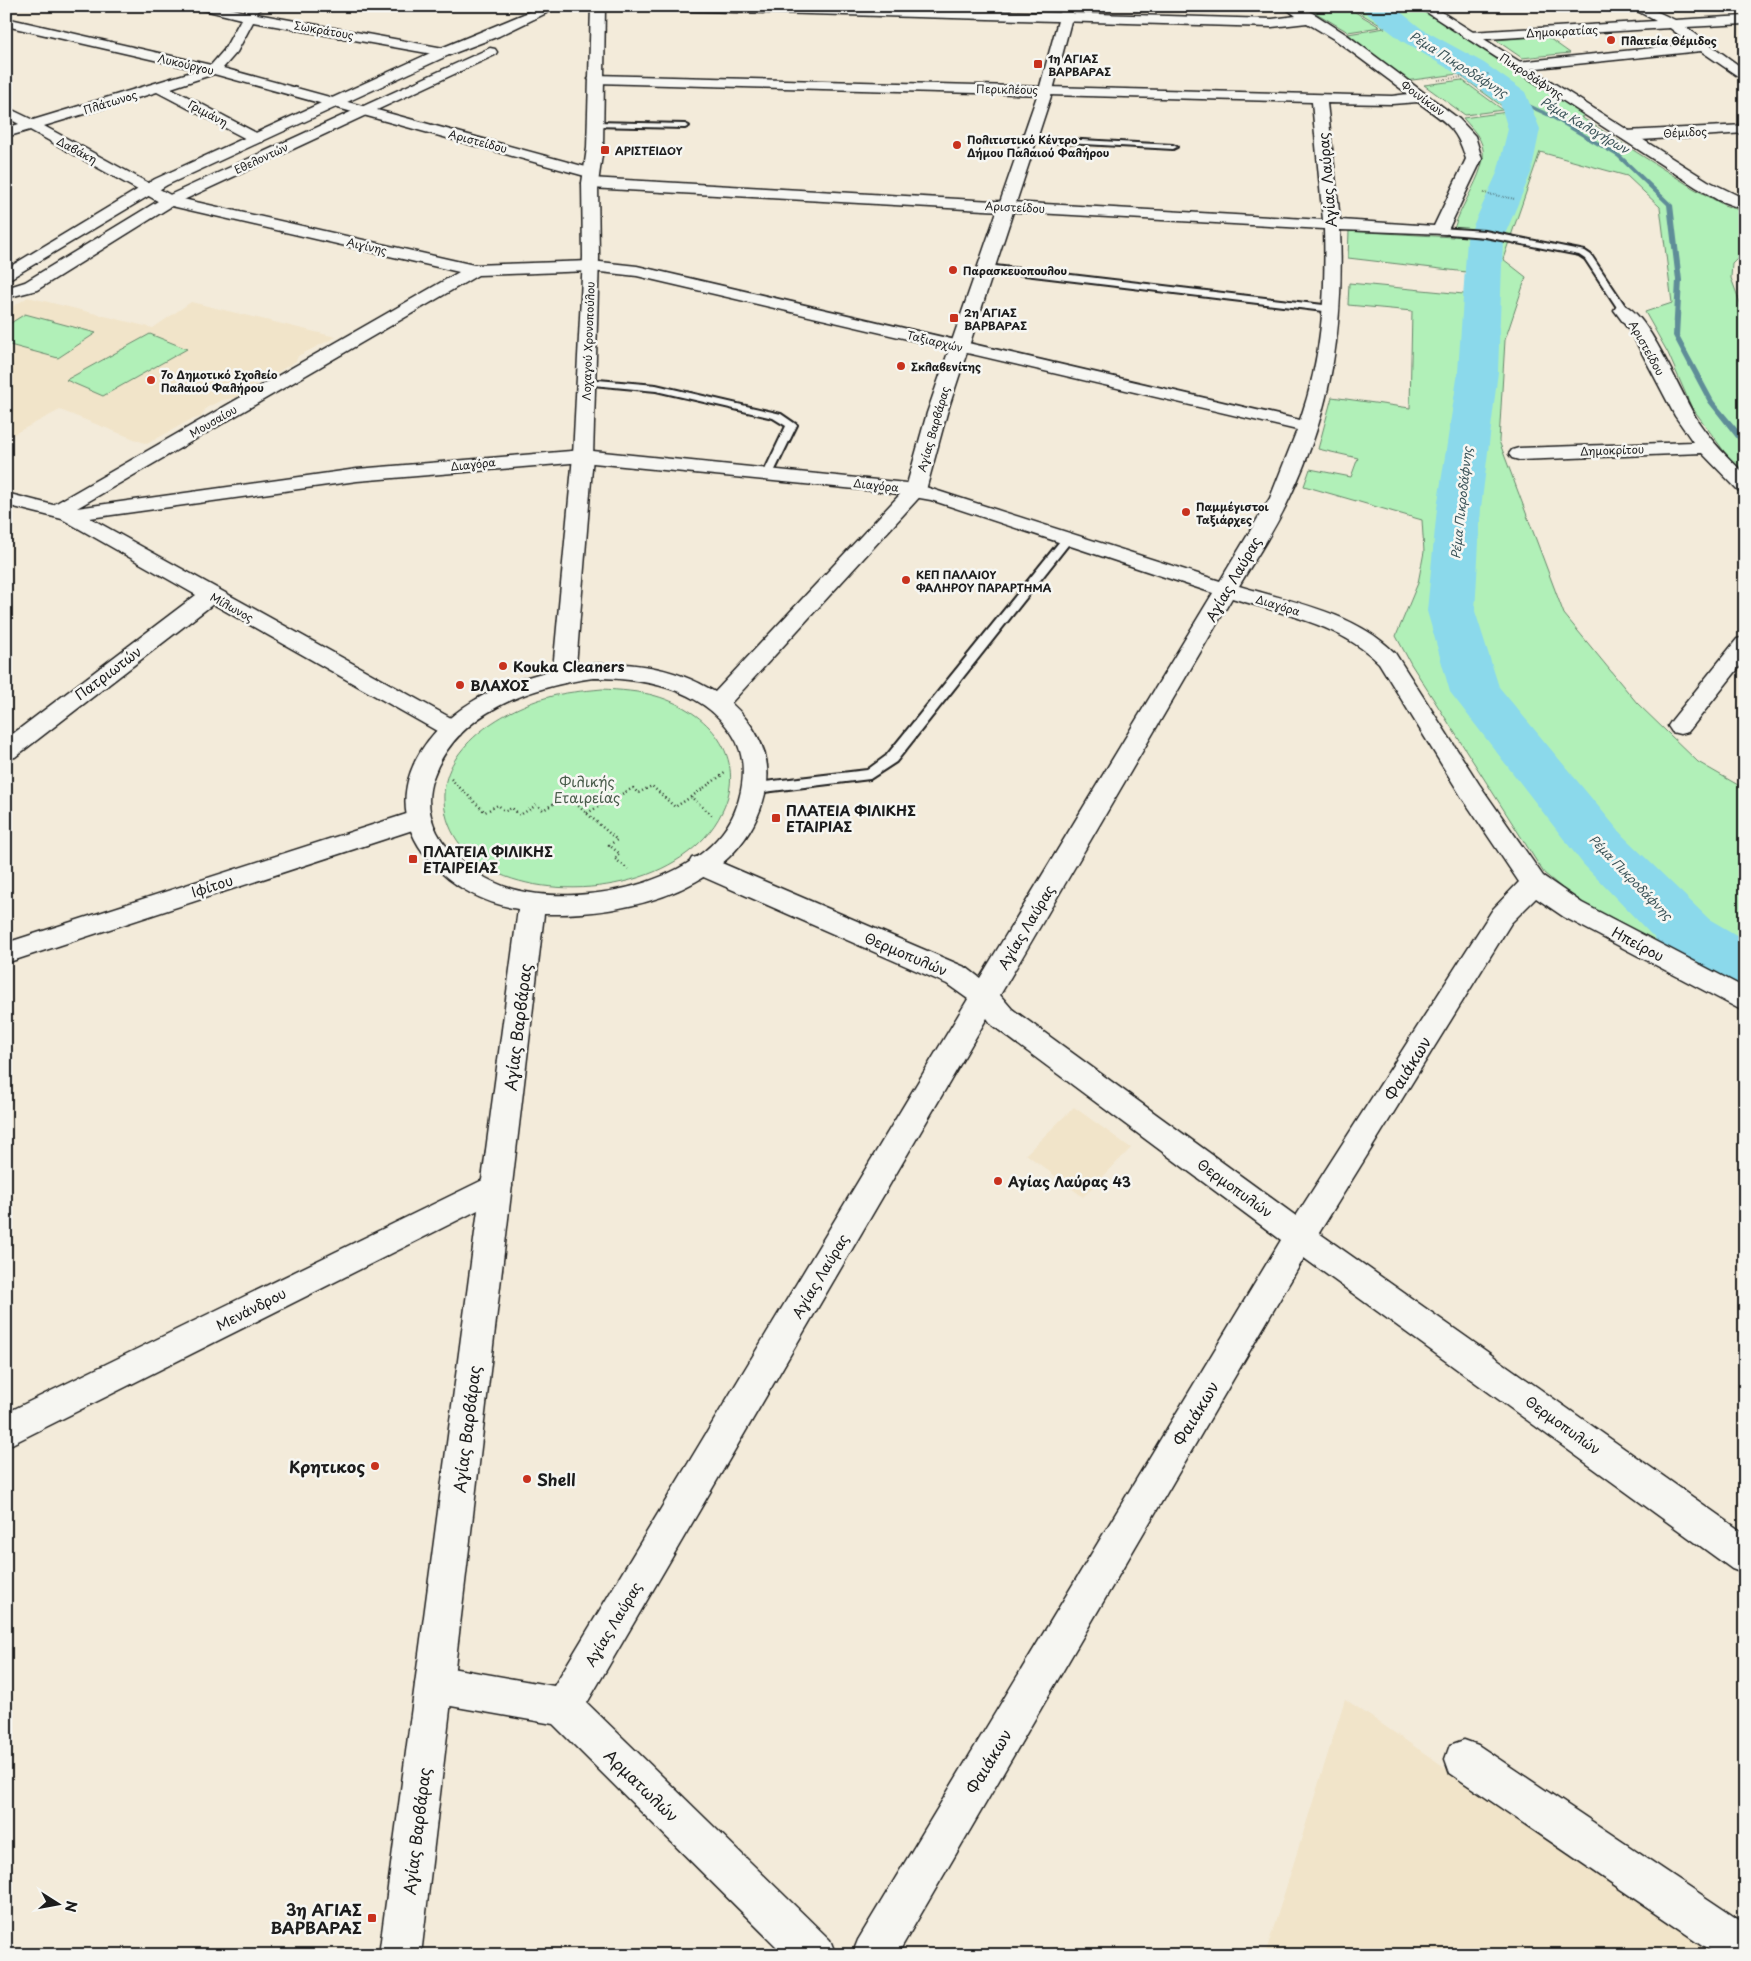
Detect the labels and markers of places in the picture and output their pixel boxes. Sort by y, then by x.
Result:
place label: Πλατεία Θέμιδος [1621,32,1717,49]
marker: Πλατεία Θέμιδος [1605,34,1617,46]
place label: 1η ΑΓΙΑΣ ΒΑΡΒΑΡΑΣ [1048,50,1111,80]
marker: 1η ΑΓΙΑΣ ΒΑΡΒΑΡΑΣ [1032,58,1044,70]
place label: Πολιτιστικό Κέντρο Δήμου Παλαιού Φαλήρου [967,131,1110,161]
marker: Πολιτιστικό Κέντρο Δήμου Παλαιού Φαλήρου [951,139,963,151]
place label: ΑΡΙΣΤΕΙΔΟΥ [615,142,683,159]
marker: ΑΡΙΣΤΕΙΔΟΥ [599,144,611,156]
place label: Παρασκευοπουλου [963,262,1067,279]
marker: Παρασκευοπουλου [947,264,959,276]
place label: 2η ΑΓΙΑΣ ΒΑΡΒΑΡΑΣ [964,304,1027,334]
marker: 2η ΑΓΙΑΣ ΒΑΡΒΑΡΑΣ [948,312,960,324]
place label: Σκλαβενίτης [911,358,981,375]
marker: Σκλαβενίτης [895,360,907,372]
place label: 7ο Δημοτικό Σχολείο Παλαιού Φαλήρου [161,366,278,396]
marker: 7ο Δημοτικό Σχολείο Παλαιού Φαλήρου [145,374,157,386]
place label: Παμμέγιστοι Ταξιάρχες [1196,498,1270,528]
marker: Παμμέγιστοι Ταξιάρχες [1180,506,1192,518]
place label: ΚΕΠ ΠΑΛΑΙΟΥ ΦΑΛΗΡΟΥ ΠΑΡΑΡΤΗΜΑ [916,566,1052,596]
marker: ΚΕΠ ΠΑΛΑΙΟΥ ΦΑΛΗΡΟΥ ΠΑΡΑΡΤΗΜΑ [900,574,912,586]
place label: Kouka Cleaners [513,656,625,677]
marker: Kouka Cleaners [497,660,509,672]
place label: ΒΛΑΧΟΣ [470,675,530,696]
marker: ΒΛΑΧΟΣ [454,679,466,691]
place label: ΠΛΑΤΕΙΑ ΦΙΛΙΚΗΣ ΕΤΑΙΡΙΑΣ [786,800,916,837]
marker: ΠΛΑΤΕΙΑ ΦΙΛΙΚΗΣ ΕΤΑΙΡΙΑΣ [770,812,782,824]
place label: ΠΛΑΤΕΙΑ ΦΙΛΙΚΗΣ ΕΤΑΙΡΕΙΑΣ [423,841,553,878]
marker: ΠΛΑΤΕΙΑ ΦΙΛΙΚΗΣ ΕΤΑΙΡΕΙΑΣ [407,853,419,865]
place label: Αγίας Λαύρας 43 [1007,1171,1131,1192]
marker: Αγίας Λαύρας 43 [992,1175,1004,1187]
place label: Κρητικος [289,1454,365,1478]
marker: Κρητικος [369,1460,381,1472]
place label: Shell [537,1467,576,1491]
marker: Shell [521,1473,533,1485]
place label: 3η ΑΓΙΑΣ ΒΑΡΒΑΡΑΣ [270,1897,362,1939]
marker: 3η ΑΓΙΑΣ ΒΑΡΒΑΡΑΣ [366,1912,378,1924]

